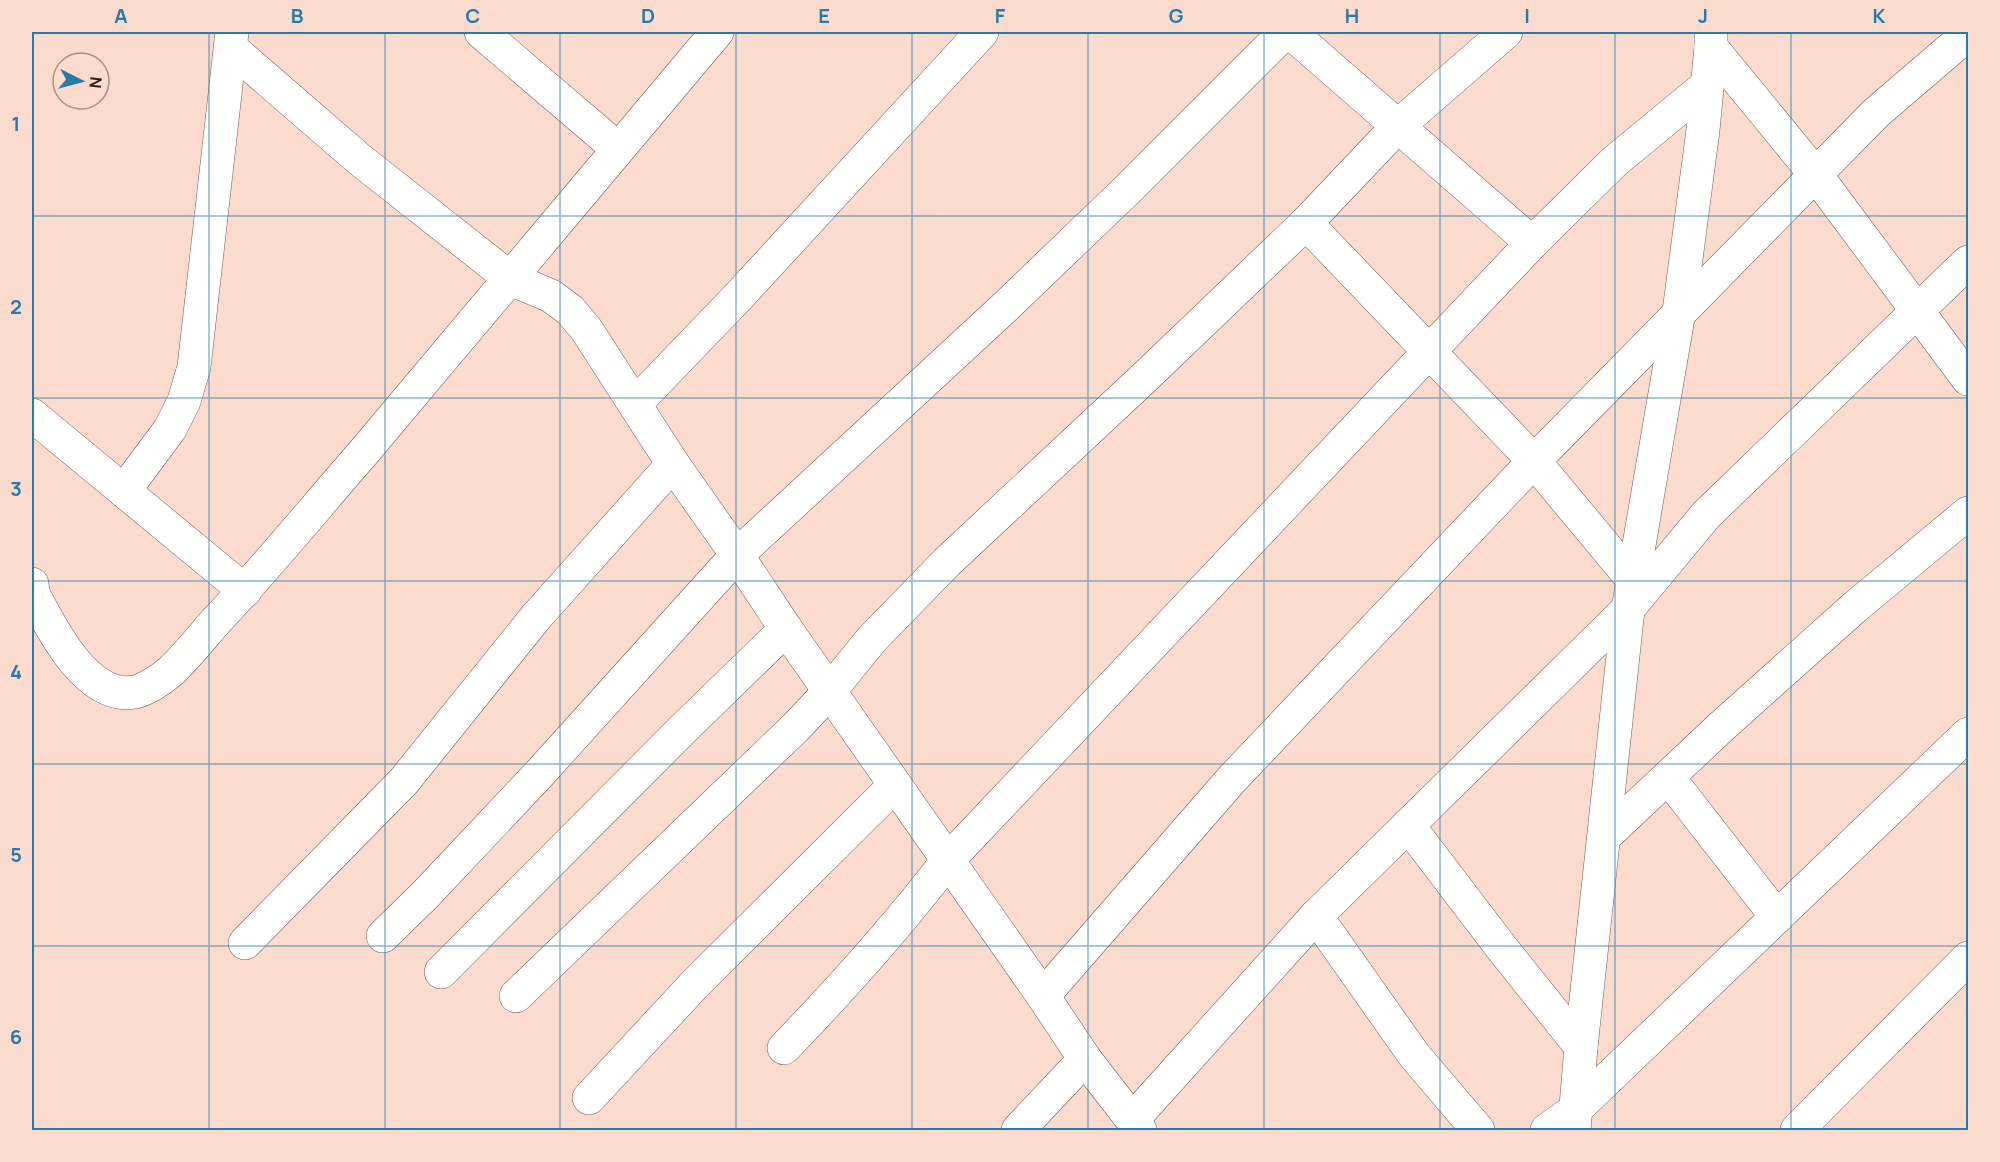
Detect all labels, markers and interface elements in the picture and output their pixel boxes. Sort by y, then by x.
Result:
text: A [114,2,128,29]
text: B [291,2,304,29]
text: C [466,2,480,29]
text: D [641,2,655,29]
text: E [818,2,830,29]
text: F [995,2,1006,29]
text: G [1169,2,1184,29]
text: H [1345,2,1359,29]
text: I [1524,2,1530,29]
text: J [1698,2,1708,29]
text: K [1873,2,1886,29]
north arrow [51,51,111,111]
text: N [84,76,107,89]
text: 1 [12,110,20,137]
text: 2 [10,293,22,320]
text: 3 [10,475,22,502]
text: 4 [10,658,22,685]
text: 5 [10,841,22,868]
text: 6 [10,1023,22,1050]

